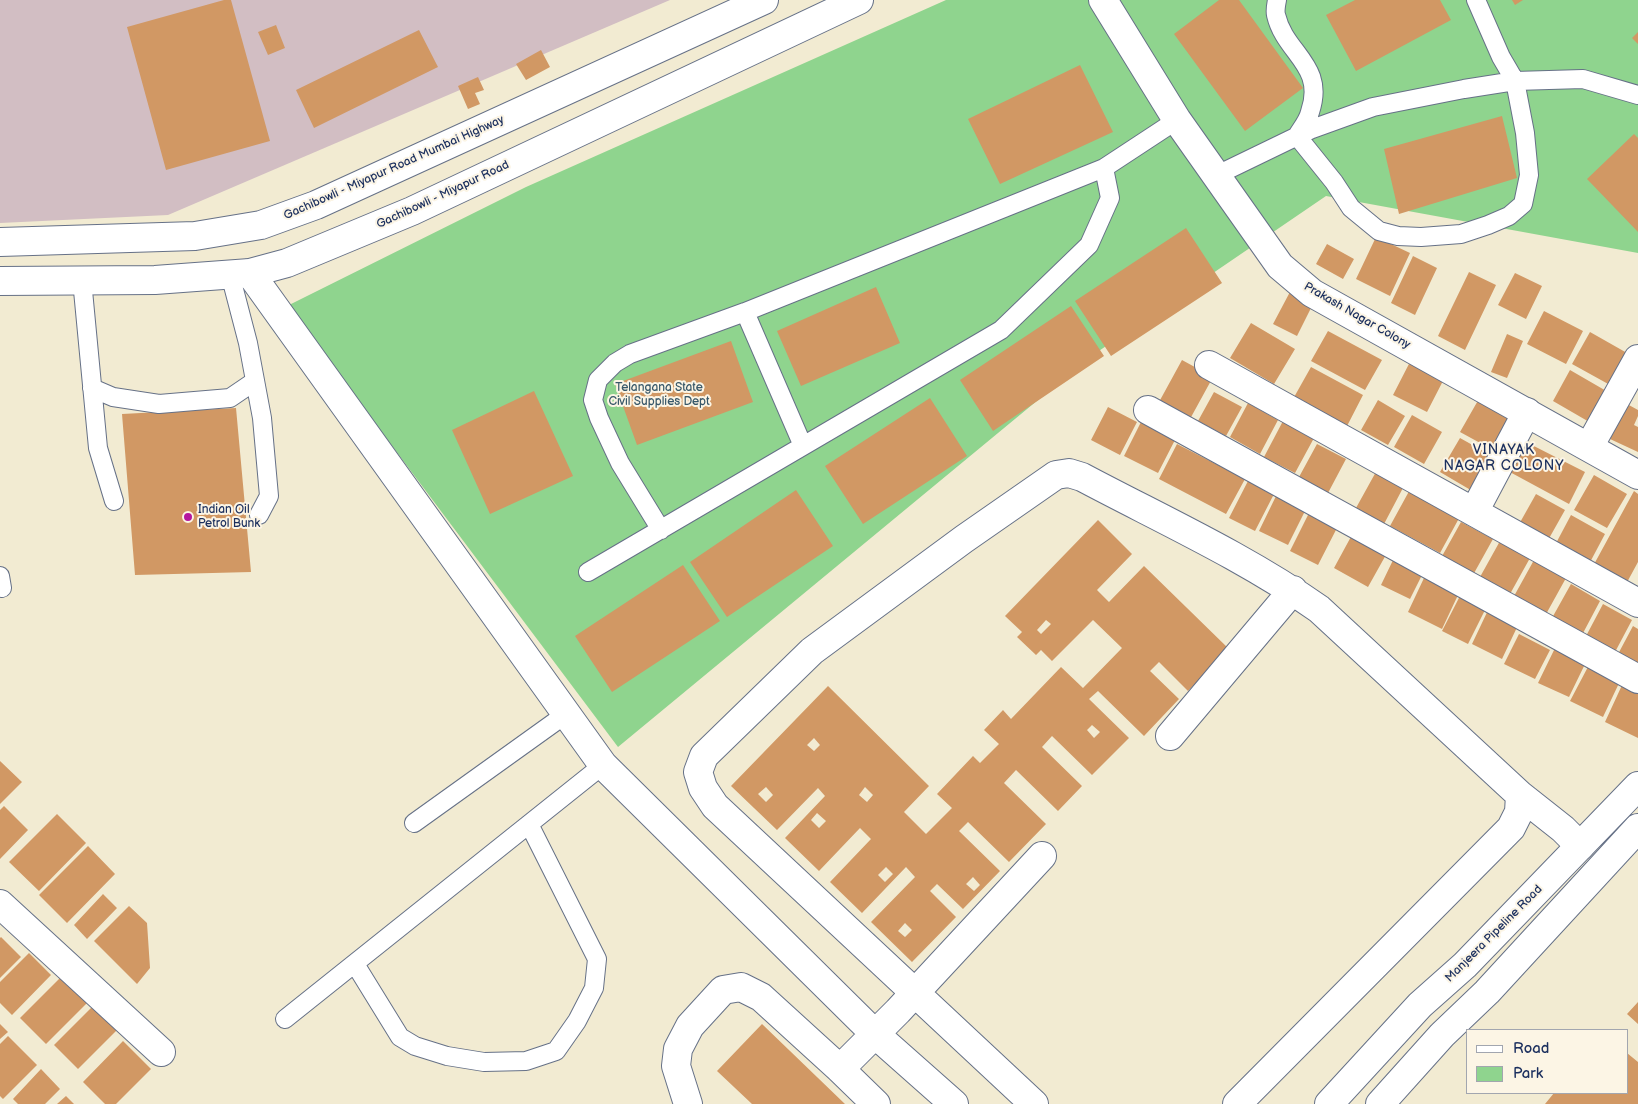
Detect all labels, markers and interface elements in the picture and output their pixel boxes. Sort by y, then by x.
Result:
street label: Gachibowli - Miyapur Road Mumbai Highway [282,113,506,223]
street label: Gachibowli - Miyapur Road [374,158,512,232]
street label: Prakash Nagar Colony [1301,280,1413,352]
park label: Telangana State Civil Supplies Dept [608,381,710,409]
district label: VINAYAK NAGAR COLONY [1442,442,1566,474]
place label: Indian Oil Petrol Bunk [198,503,260,531]
marker: Indian Oil Petrol Bunk [182,511,194,523]
street label: Manjeera Pipeline Road [1443,883,1545,985]
legend [1466,1029,1628,1094]
text: Road [1513,1039,1549,1058]
text: Park [1513,1064,1543,1083]

